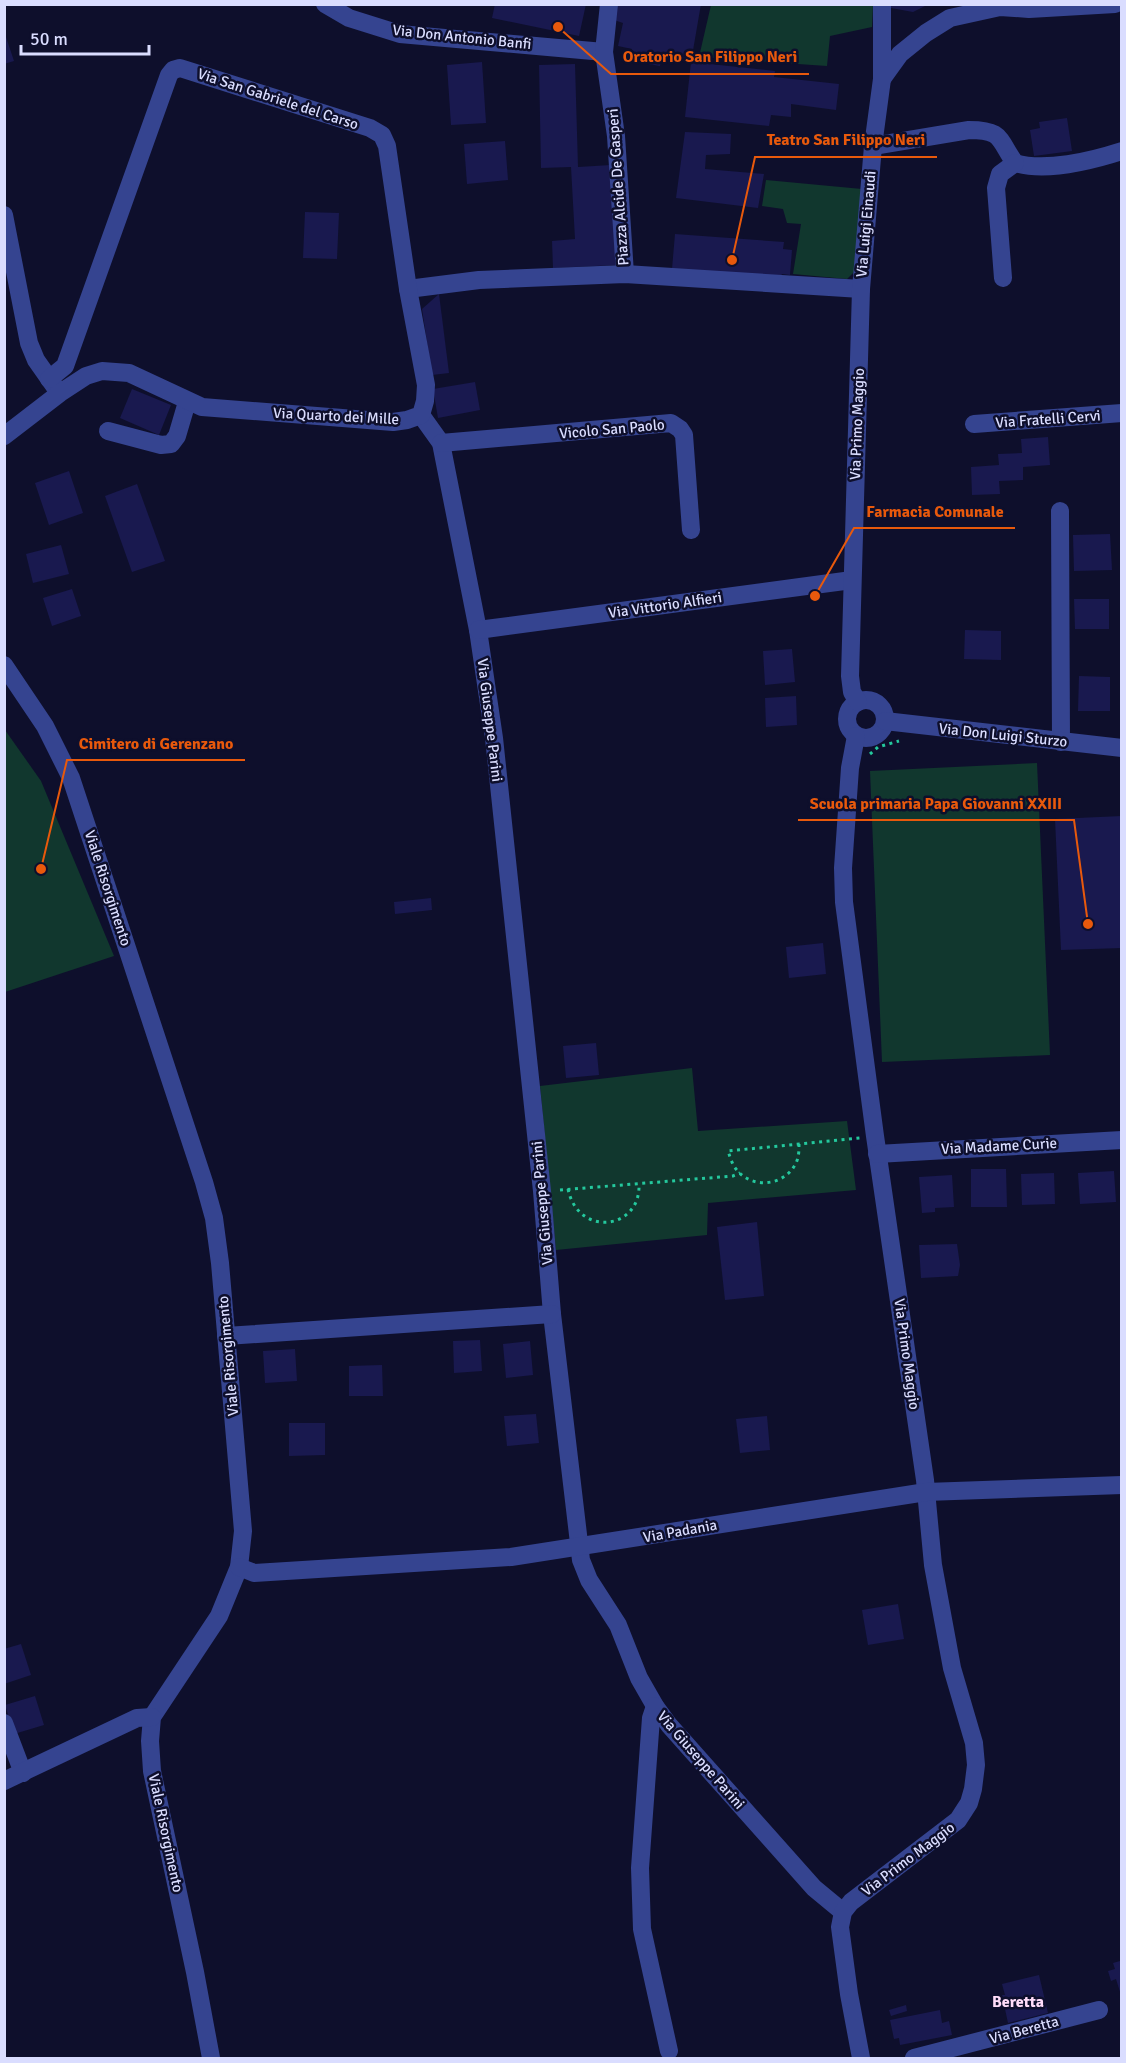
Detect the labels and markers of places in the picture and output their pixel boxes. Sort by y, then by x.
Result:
callout: Oratorio San Filippo Neri [611,40,809,74]
callout: Teatro San Filippo Neri [755,123,937,157]
callout: Farmacia Comunale [854,494,1015,528]
callout: Cimitero di Gerenzano [67,726,245,760]
callout: Scuola primaria Papa Giovanni XXIII [798,786,1074,820]

